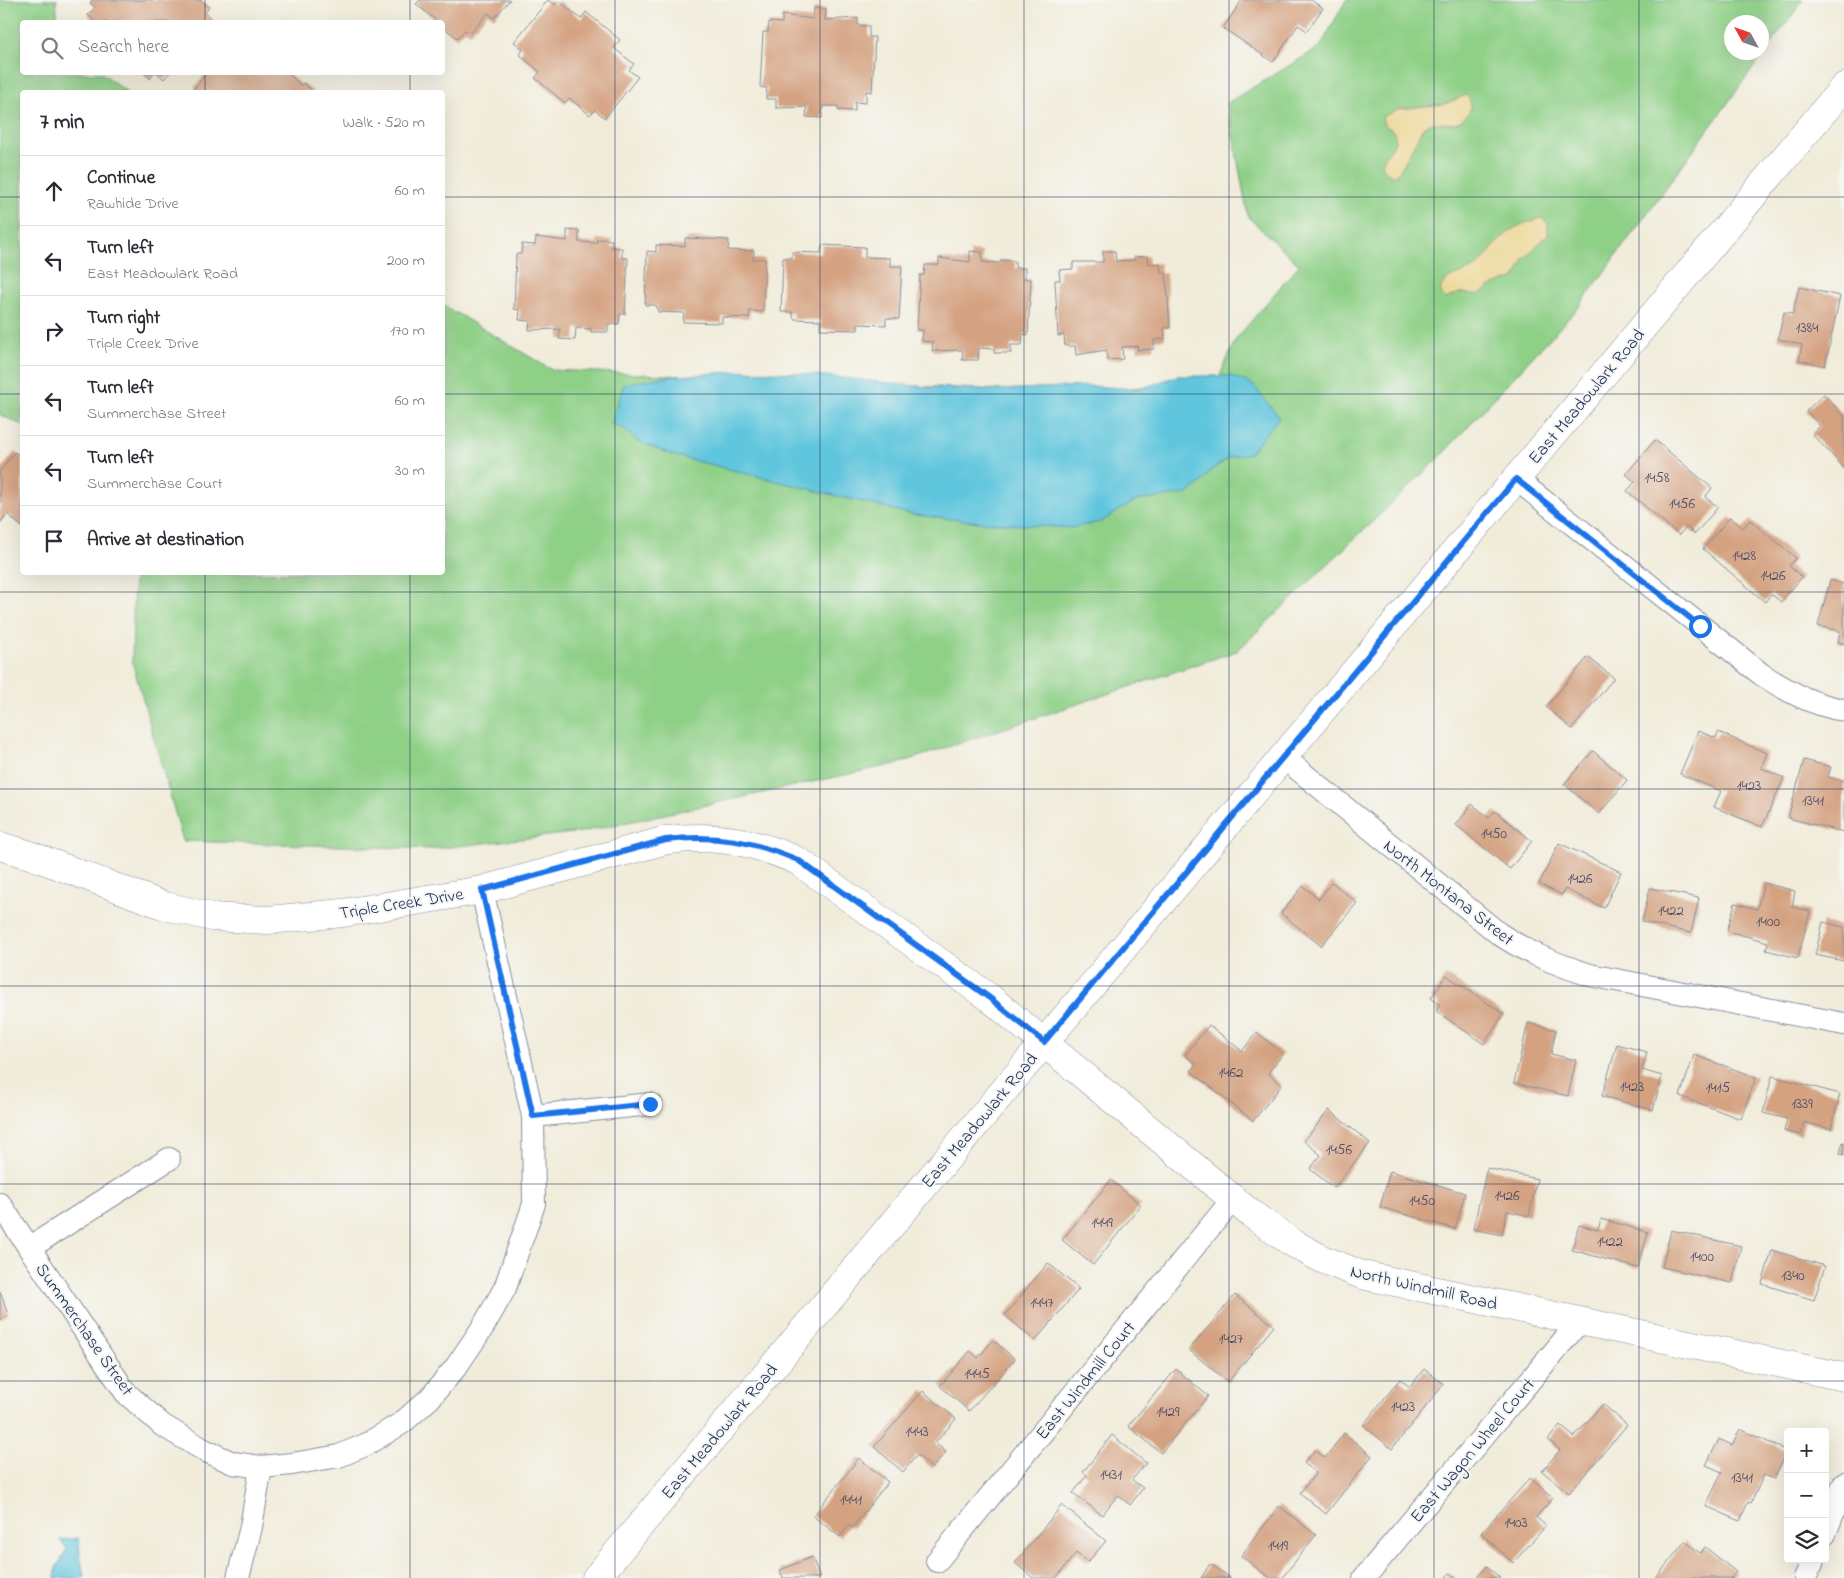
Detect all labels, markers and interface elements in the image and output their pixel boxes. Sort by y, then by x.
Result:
north arrow [1724,15,1769,60]
search box [20,20,445,75]
icon: search [38,34,66,62]
text: Search here [78,34,169,61]
text: 7 min [40,108,84,138]
text: Walk · 520 m [342,111,425,135]
text: Continue [87,165,155,192]
icon: ahead [40,177,68,205]
text: 60 m [395,179,425,203]
text: Rawhide Drive [87,192,179,216]
text: Turn left [87,235,154,262]
icon: left [40,247,68,275]
text: 200 m [387,249,425,273]
text: East Meadowlark Road [87,262,238,286]
text: Turn right [87,305,160,332]
icon: right [40,317,68,345]
house number: 1384 [1796,317,1818,339]
text: 170 m [390,319,425,343]
street label: East Meadowlark Road [1523,324,1652,471]
text: Triple Creek Drive [87,332,199,356]
text: Turn left [87,375,154,402]
icon: left [40,387,68,415]
text: 60 m [395,389,425,413]
text: Summerchase Street [87,402,226,426]
text: Turn left [87,445,154,472]
icon: left [40,457,68,485]
text: 30 m [395,459,425,483]
house number: 1458 [1644,467,1670,489]
text: Summerchase Court [87,472,223,496]
house number: 1456 [1669,493,1695,515]
icon: arrive [40,527,68,555]
text: Arrive at destination [87,527,244,554]
house number: 1428 [1732,545,1756,567]
house number: 1426 [1760,565,1786,587]
route start [1689,615,1712,638]
house number: 1423 [1737,775,1761,797]
house number: 1341 [1802,790,1824,812]
house number: 1450 [1481,823,1508,845]
street label: North Montana Street [1377,834,1519,953]
house number: 1426 [1567,868,1593,890]
street label: Triple Creek Drive [337,882,466,928]
house number: 1422 [1658,900,1684,922]
house number: 1400 [1756,911,1780,933]
street label: East Meadowlark Road [916,1048,1045,1195]
house number: 1462 [1218,1062,1244,1084]
house number: 1423 [1620,1076,1644,1098]
house number: 1415 [1706,1077,1731,1099]
route end [639,1093,662,1116]
house number: 1339 [1791,1093,1813,1115]
house number: 1456 [1326,1139,1352,1161]
house number: 1426 [1494,1185,1520,1207]
house number: 1450 [1409,1190,1436,1212]
house number: 1449 [1091,1212,1113,1234]
house number: 1422 [1597,1231,1623,1253]
house number: 1400 [1690,1246,1714,1268]
street label: Summerchase Street [28,1258,139,1402]
street label: North Windmill Road [1347,1259,1500,1319]
house number: 1340 [1781,1265,1805,1287]
house number: 1447 [1030,1292,1054,1314]
street label: East Windmill Court [1030,1316,1143,1446]
house number: 1427 [1219,1328,1243,1350]
street label: East Meadowlark Road [656,1359,785,1506]
house number: 1445 [964,1363,990,1385]
street label: East Wagon Wheel Court [1405,1373,1543,1530]
house number: 1423 [1391,1396,1415,1418]
house number: 1429 [1157,1401,1180,1423]
house number: 1443 [905,1421,929,1443]
map controls [1784,1428,1829,1563]
button: + [1784,1428,1829,1473]
house number: 1431 [1100,1464,1122,1486]
house number: 1341 [1731,1467,1753,1489]
button: − [1784,1473,1829,1518]
house number: 1441 [840,1489,862,1511]
house number: 1403 [1504,1512,1528,1534]
button: layers [1784,1518,1829,1563]
house number: 1419 [1268,1535,1289,1557]

